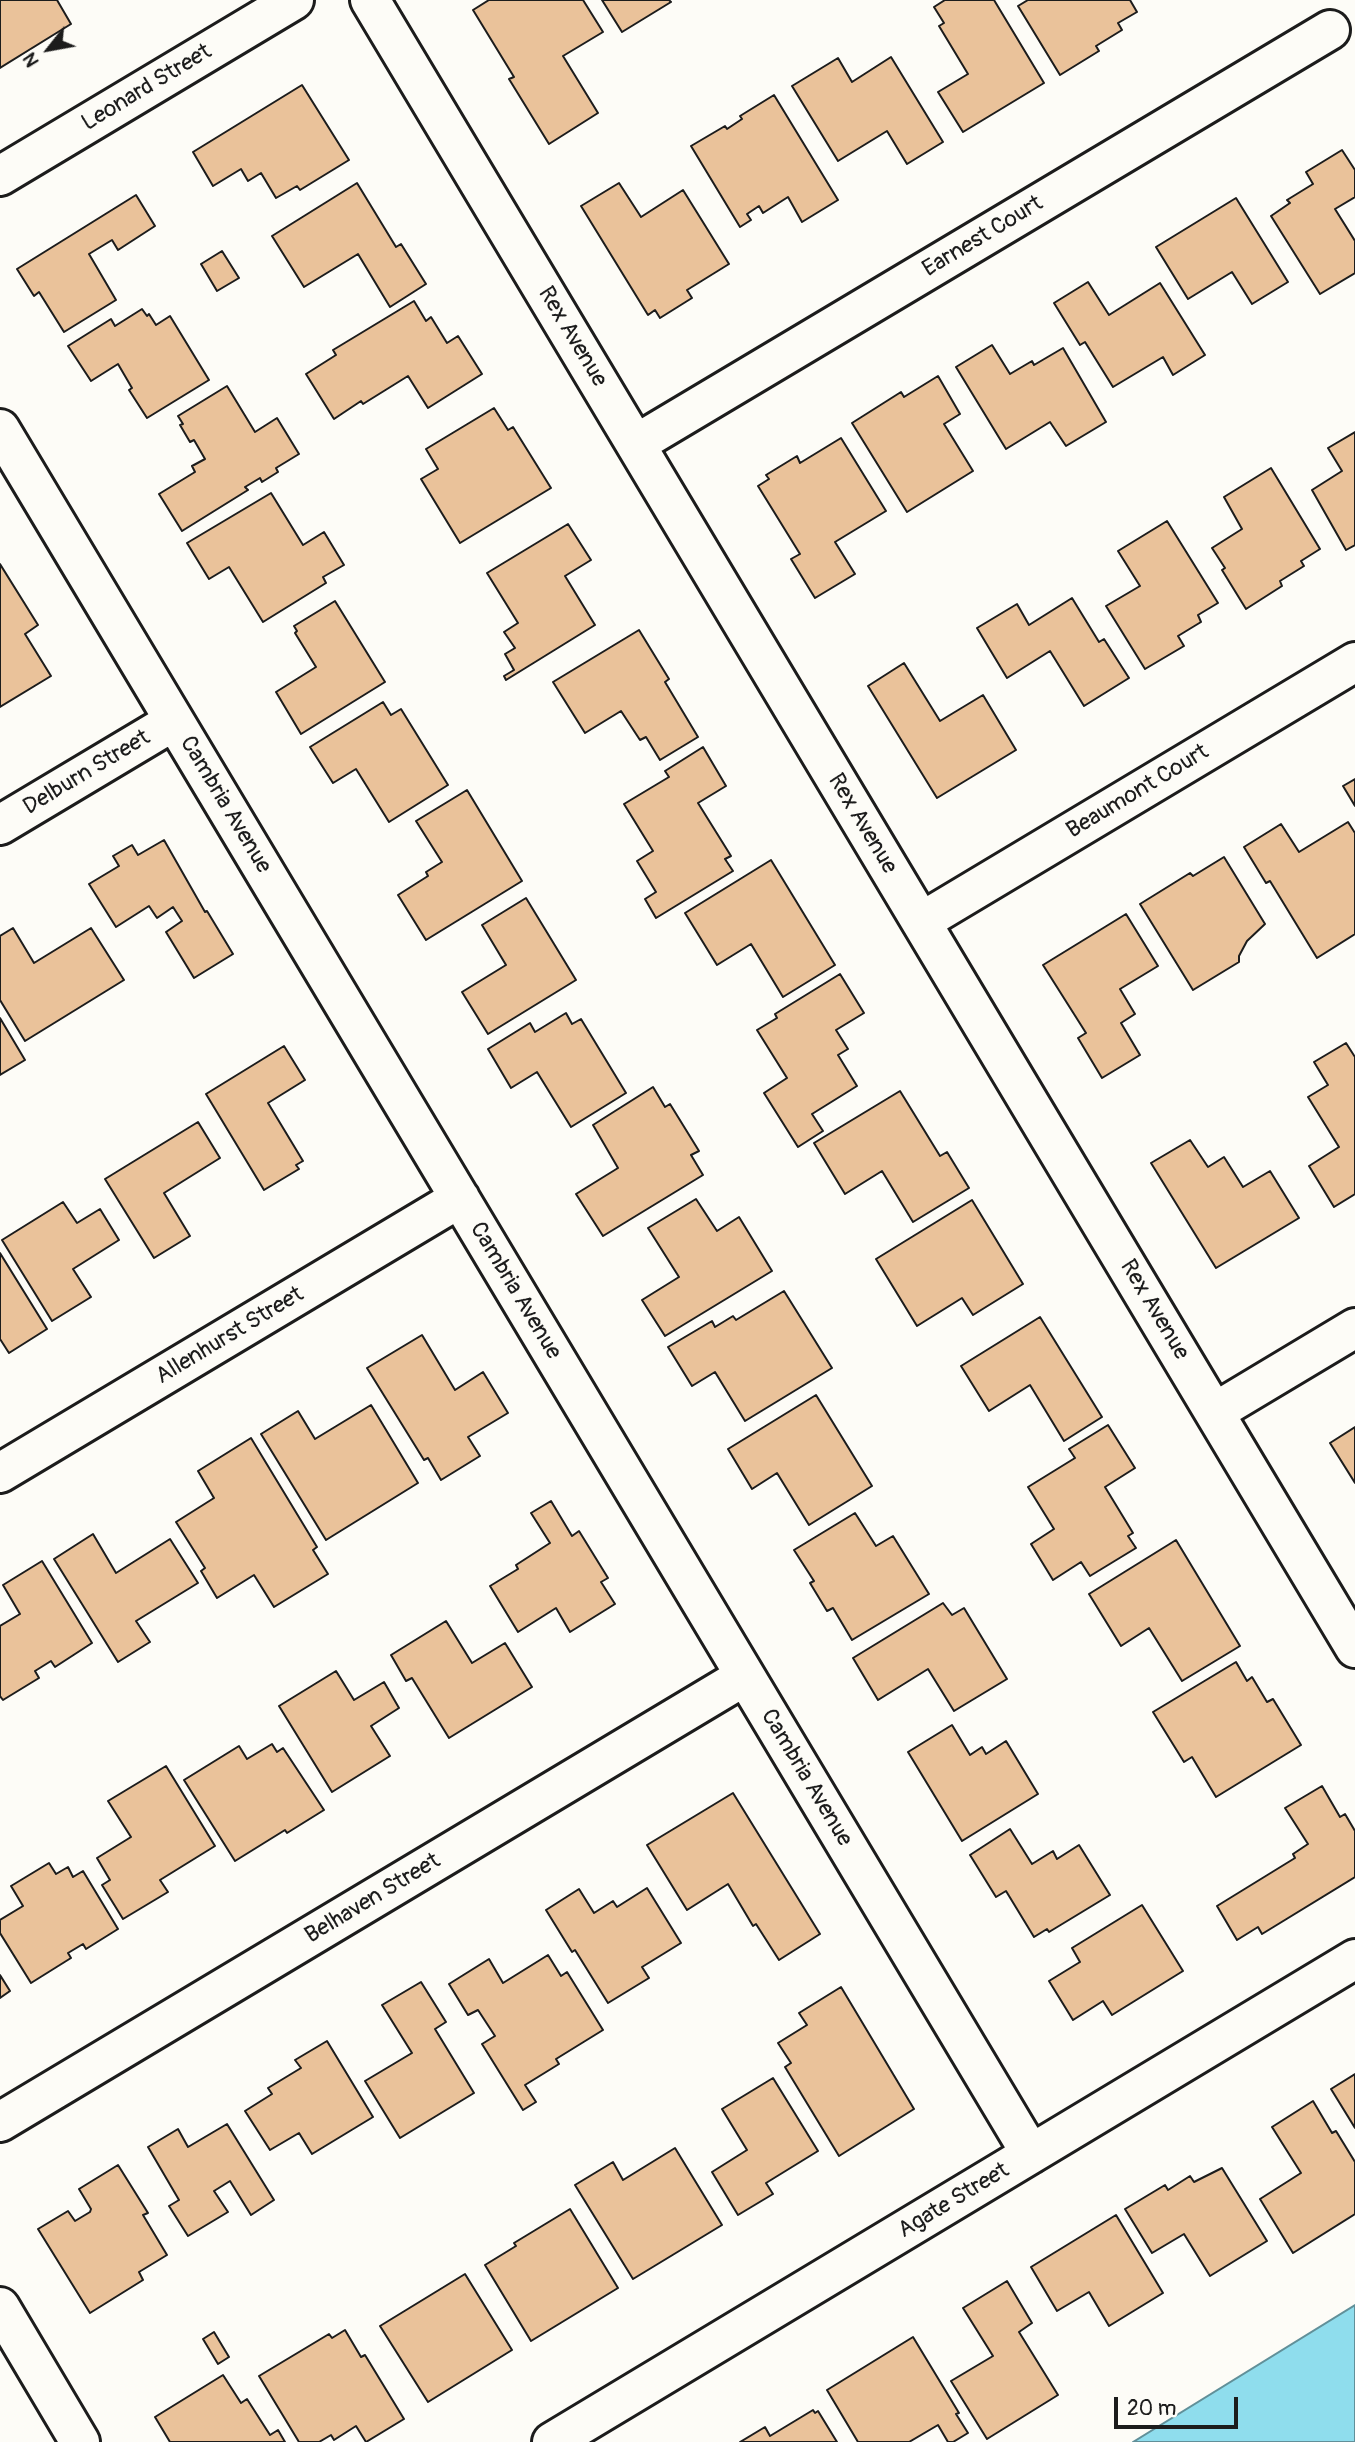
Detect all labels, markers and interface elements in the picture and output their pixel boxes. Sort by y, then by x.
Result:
north arrow [14,14,84,84]
street label: Leonard Street [77,38,217,138]
text: N [17,48,45,72]
street label: Earnest Court [918,190,1048,284]
street label: Rex Avenue [531,282,613,392]
street label: Delburn Street [19,724,155,822]
street label: Cambria Avenue [173,731,277,879]
street label: Beaumont Court [1062,739,1214,845]
street label: Rex Avenue [821,769,903,879]
street label: Cambria Avenue [463,1217,567,1365]
street label: Rex Avenue [1113,1255,1195,1365]
street label: Allenhurst Street [151,1281,309,1391]
street label: Cambria Avenue [754,1704,858,1852]
street label: Belhaven Street [300,1848,446,1950]
street label: Agate Street [894,2157,1014,2245]
scale bar [1117,2382,1241,2426]
text: 20 m [1127,2395,1176,2422]

